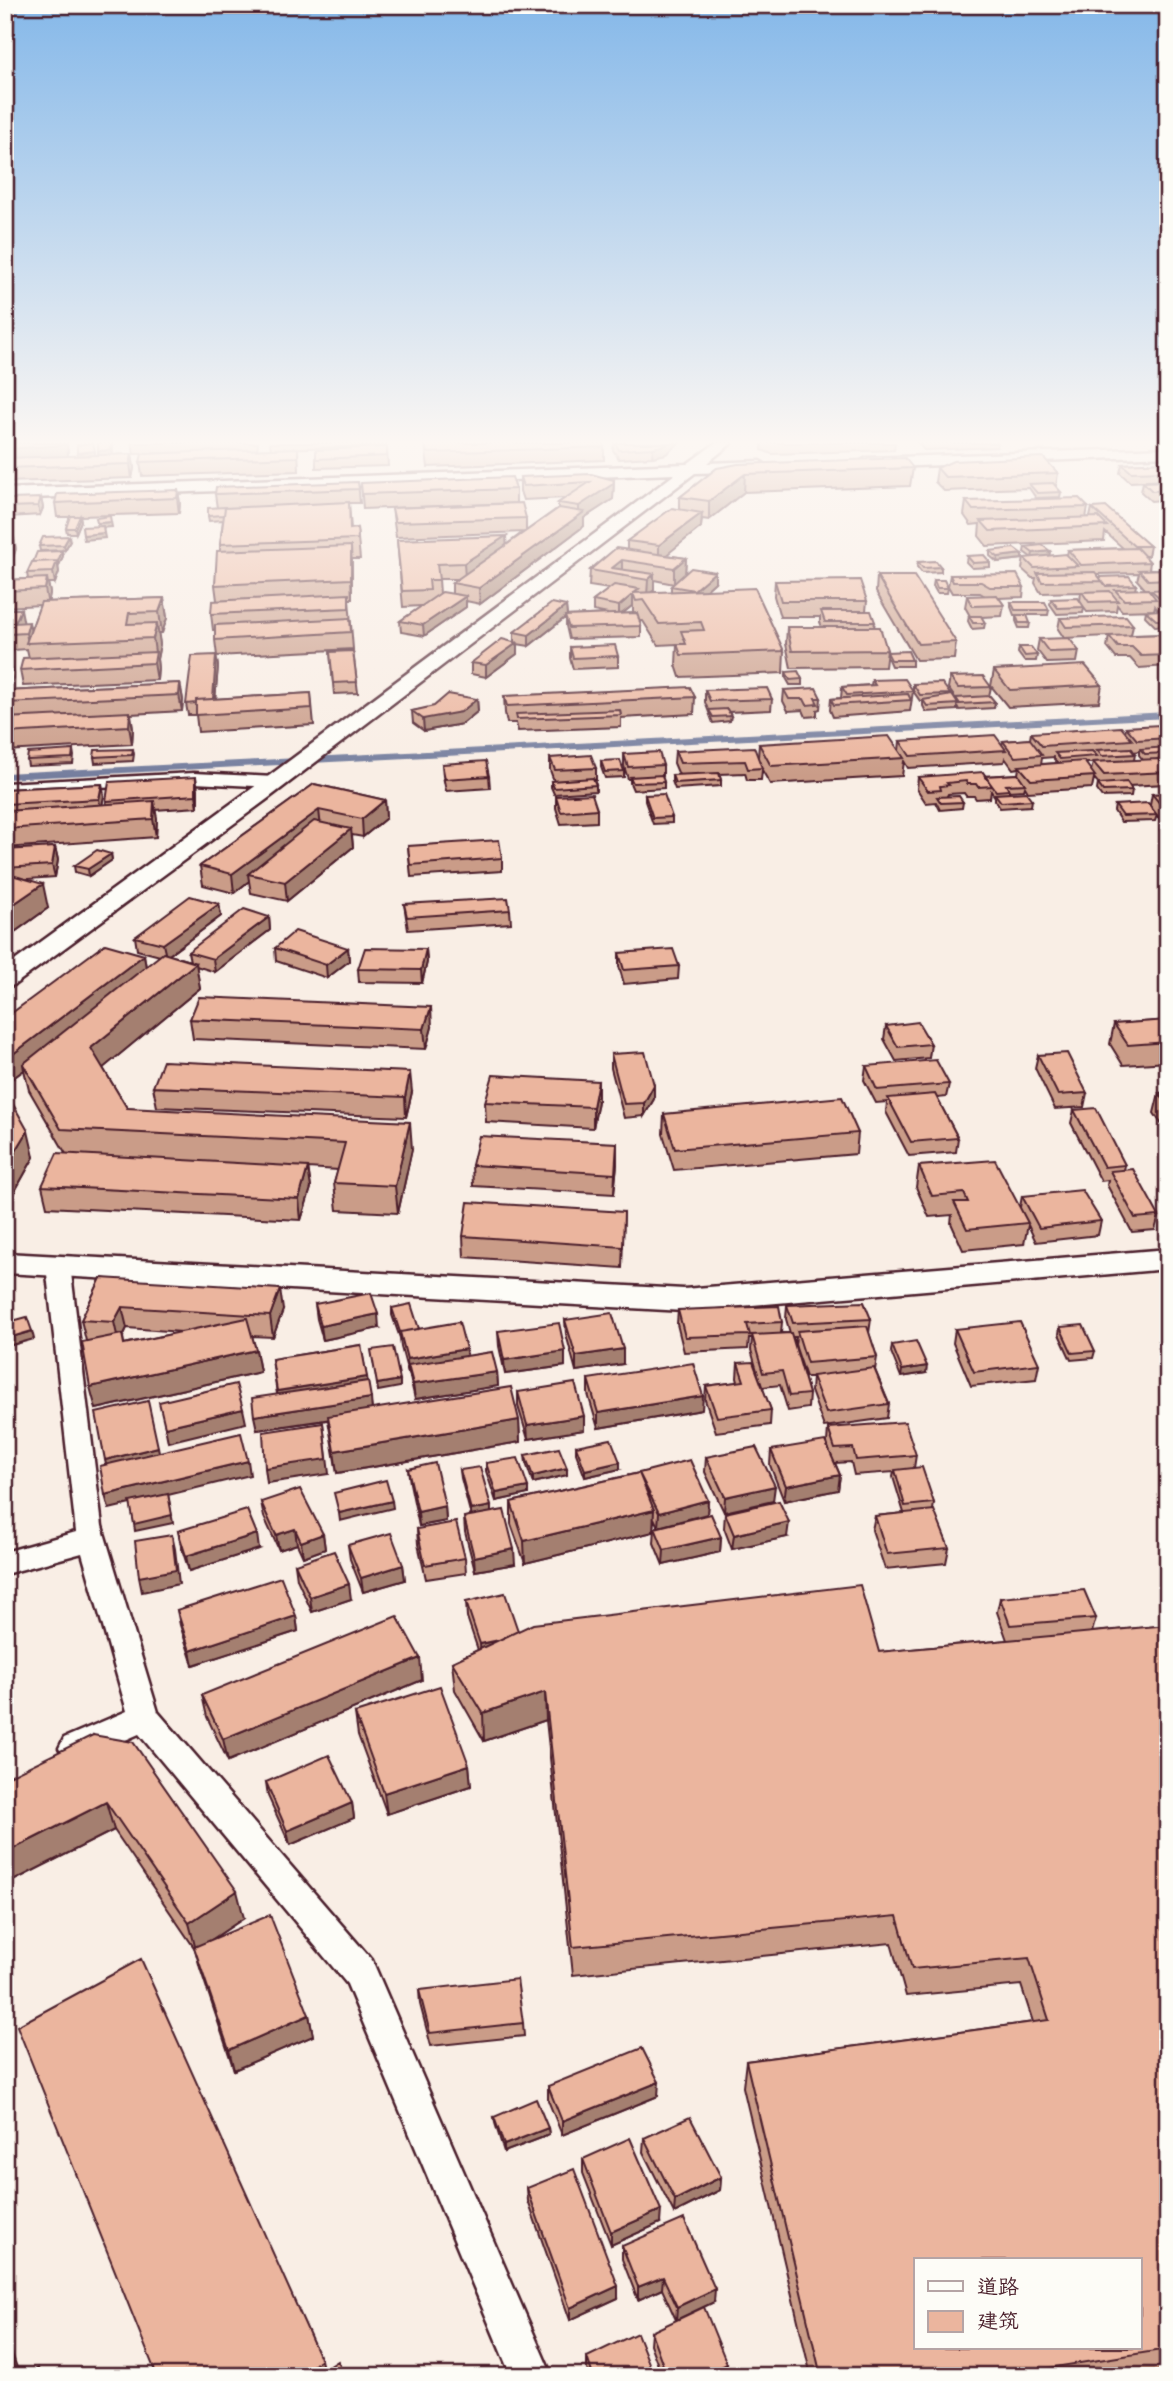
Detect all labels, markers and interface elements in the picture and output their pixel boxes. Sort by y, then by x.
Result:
legend [914,2258,1142,2350]
text: 道路 [977,2272,1019,2301]
text: 建筑 [977,2306,1019,2335]

